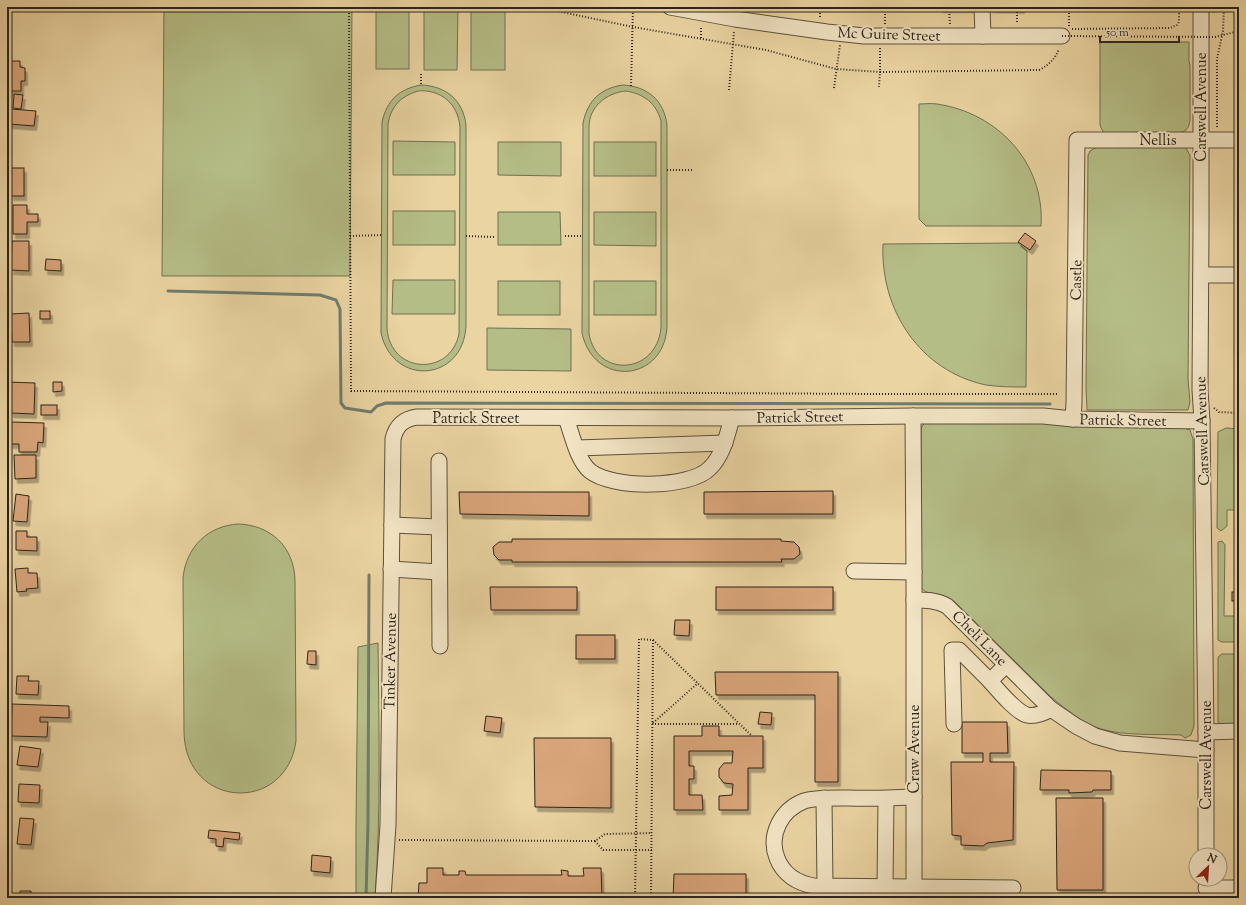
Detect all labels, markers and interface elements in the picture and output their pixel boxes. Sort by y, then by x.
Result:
scale bar [1100,18,1179,44]
street label: Mc Guire Street [837,23,941,48]
text: 50 m [1105,24,1129,42]
street label: Carswell Avenue [1192,52,1213,162]
street label: Nellis [1139,131,1177,152]
street label: Castle [1067,259,1088,301]
street label: Carswell Avenue [1191,376,1216,486]
street label: Patrick Street [756,407,844,430]
street label: Patrick Street [433,409,519,430]
street label: Patrick Street [1079,410,1167,433]
street label: Cheli Lane [946,607,1011,672]
street label: Tinker Avenue [380,612,403,710]
street label: Carswell Avenue [1197,700,1218,810]
street label: Craw Avenue [905,705,926,793]
north arrow [1188,847,1228,887]
text: N [1204,849,1219,868]

